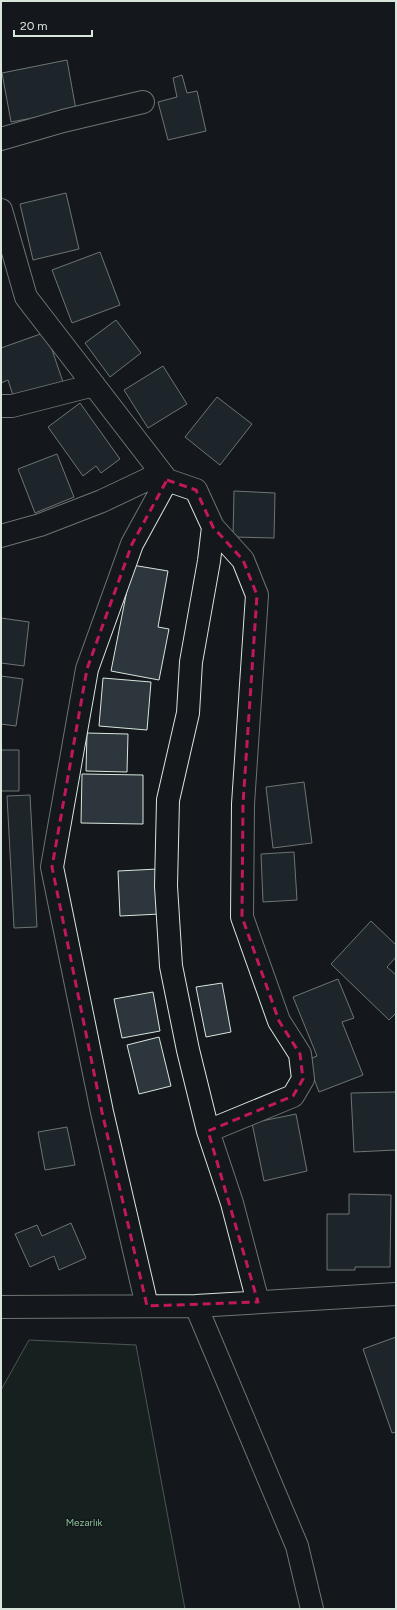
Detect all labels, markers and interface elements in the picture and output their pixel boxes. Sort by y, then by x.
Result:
scale bar [14,12,92,38]
text: 20 m [20,19,48,33]
park label: Mezarlık [66,1516,102,1529]

